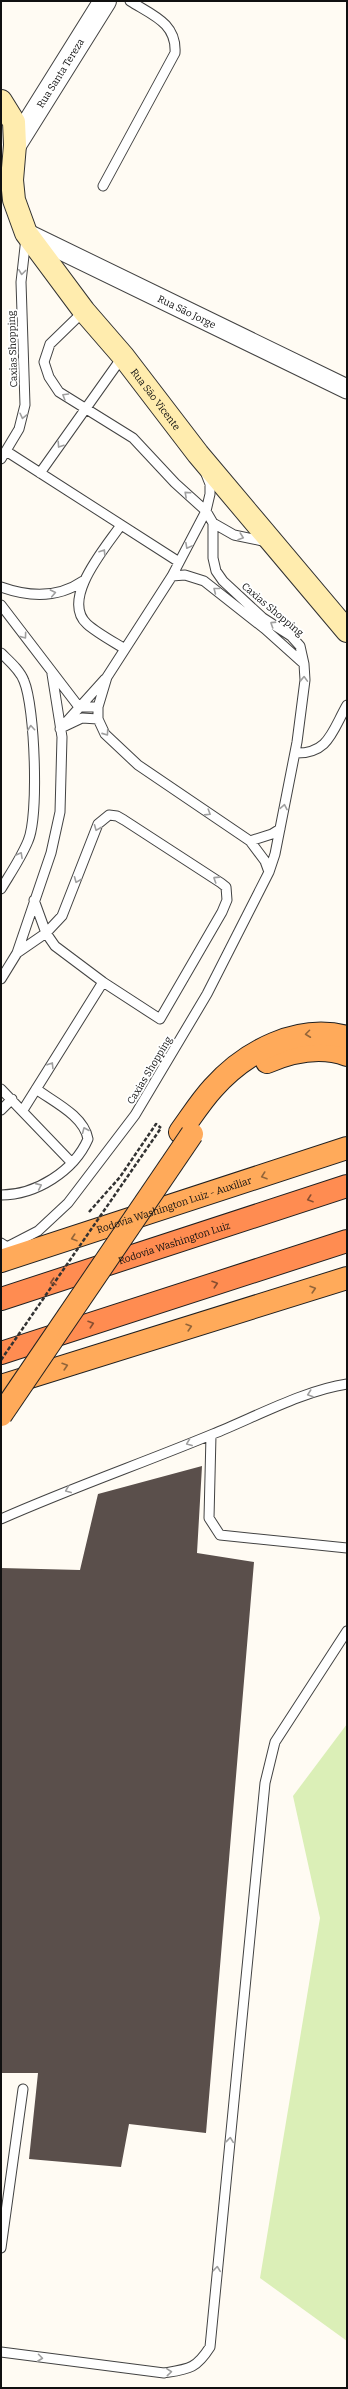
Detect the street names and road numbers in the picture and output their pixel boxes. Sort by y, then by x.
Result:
street label: Rua Santa Tereza [35,36,87,110]
street label: Rua São Jorge [155,293,218,331]
street label: Caxias Shopping [6,310,20,388]
street label: Rua Sāo Vicente [128,366,182,433]
street label: Caxias Shopping [239,580,306,639]
street label: Caxias Shopping [125,1034,175,1107]
street label: Rodovia Washington Luiz - Auxiliar [95,1174,254,1236]
street label: Rodovia Washington Luiz [117,1220,232,1267]

